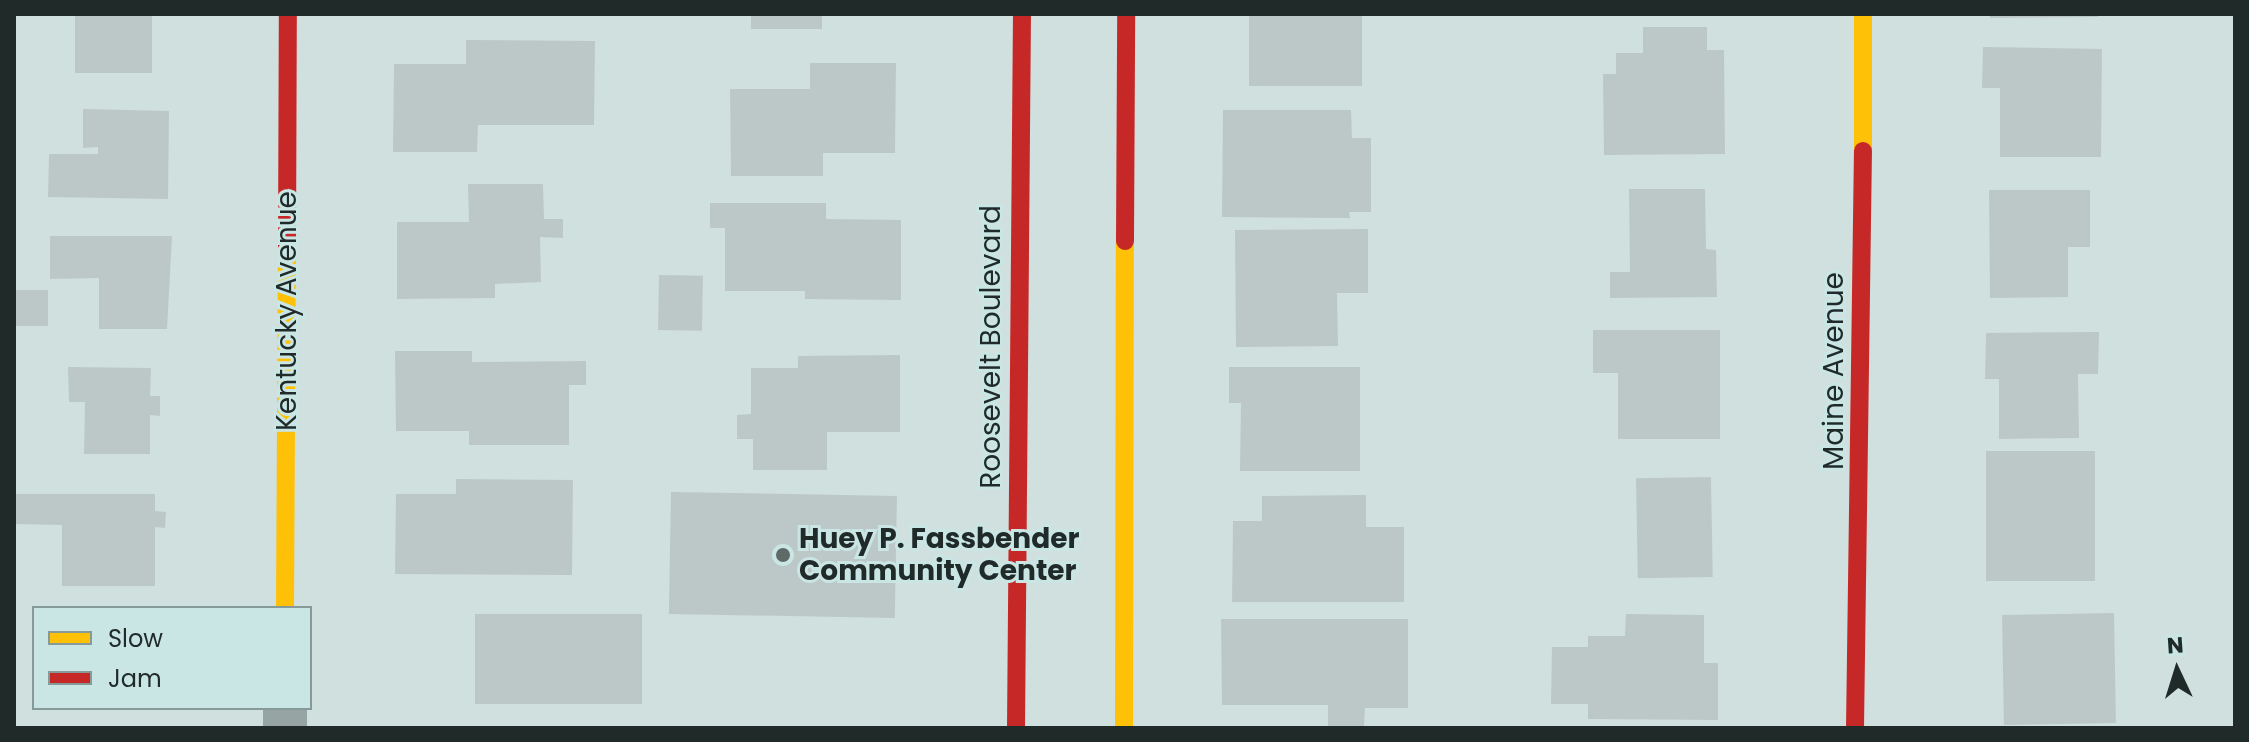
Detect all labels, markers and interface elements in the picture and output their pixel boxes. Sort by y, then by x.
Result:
street label: Kentucky Avenue [270,191,304,431]
street label: Roosevelt Boulevard [974,205,1008,489]
street label: Maine Avenue [1817,272,1851,470]
place label: Huey P. Fassbender Community Center [799,522,1079,588]
marker: Huey P. Fassbender Community Center [774,546,792,564]
legend [32,606,312,710]
text: Slow [108,622,163,655]
north arrow [2137,630,2217,710]
text: N [2166,630,2185,662]
text: Jam [108,662,162,695]

